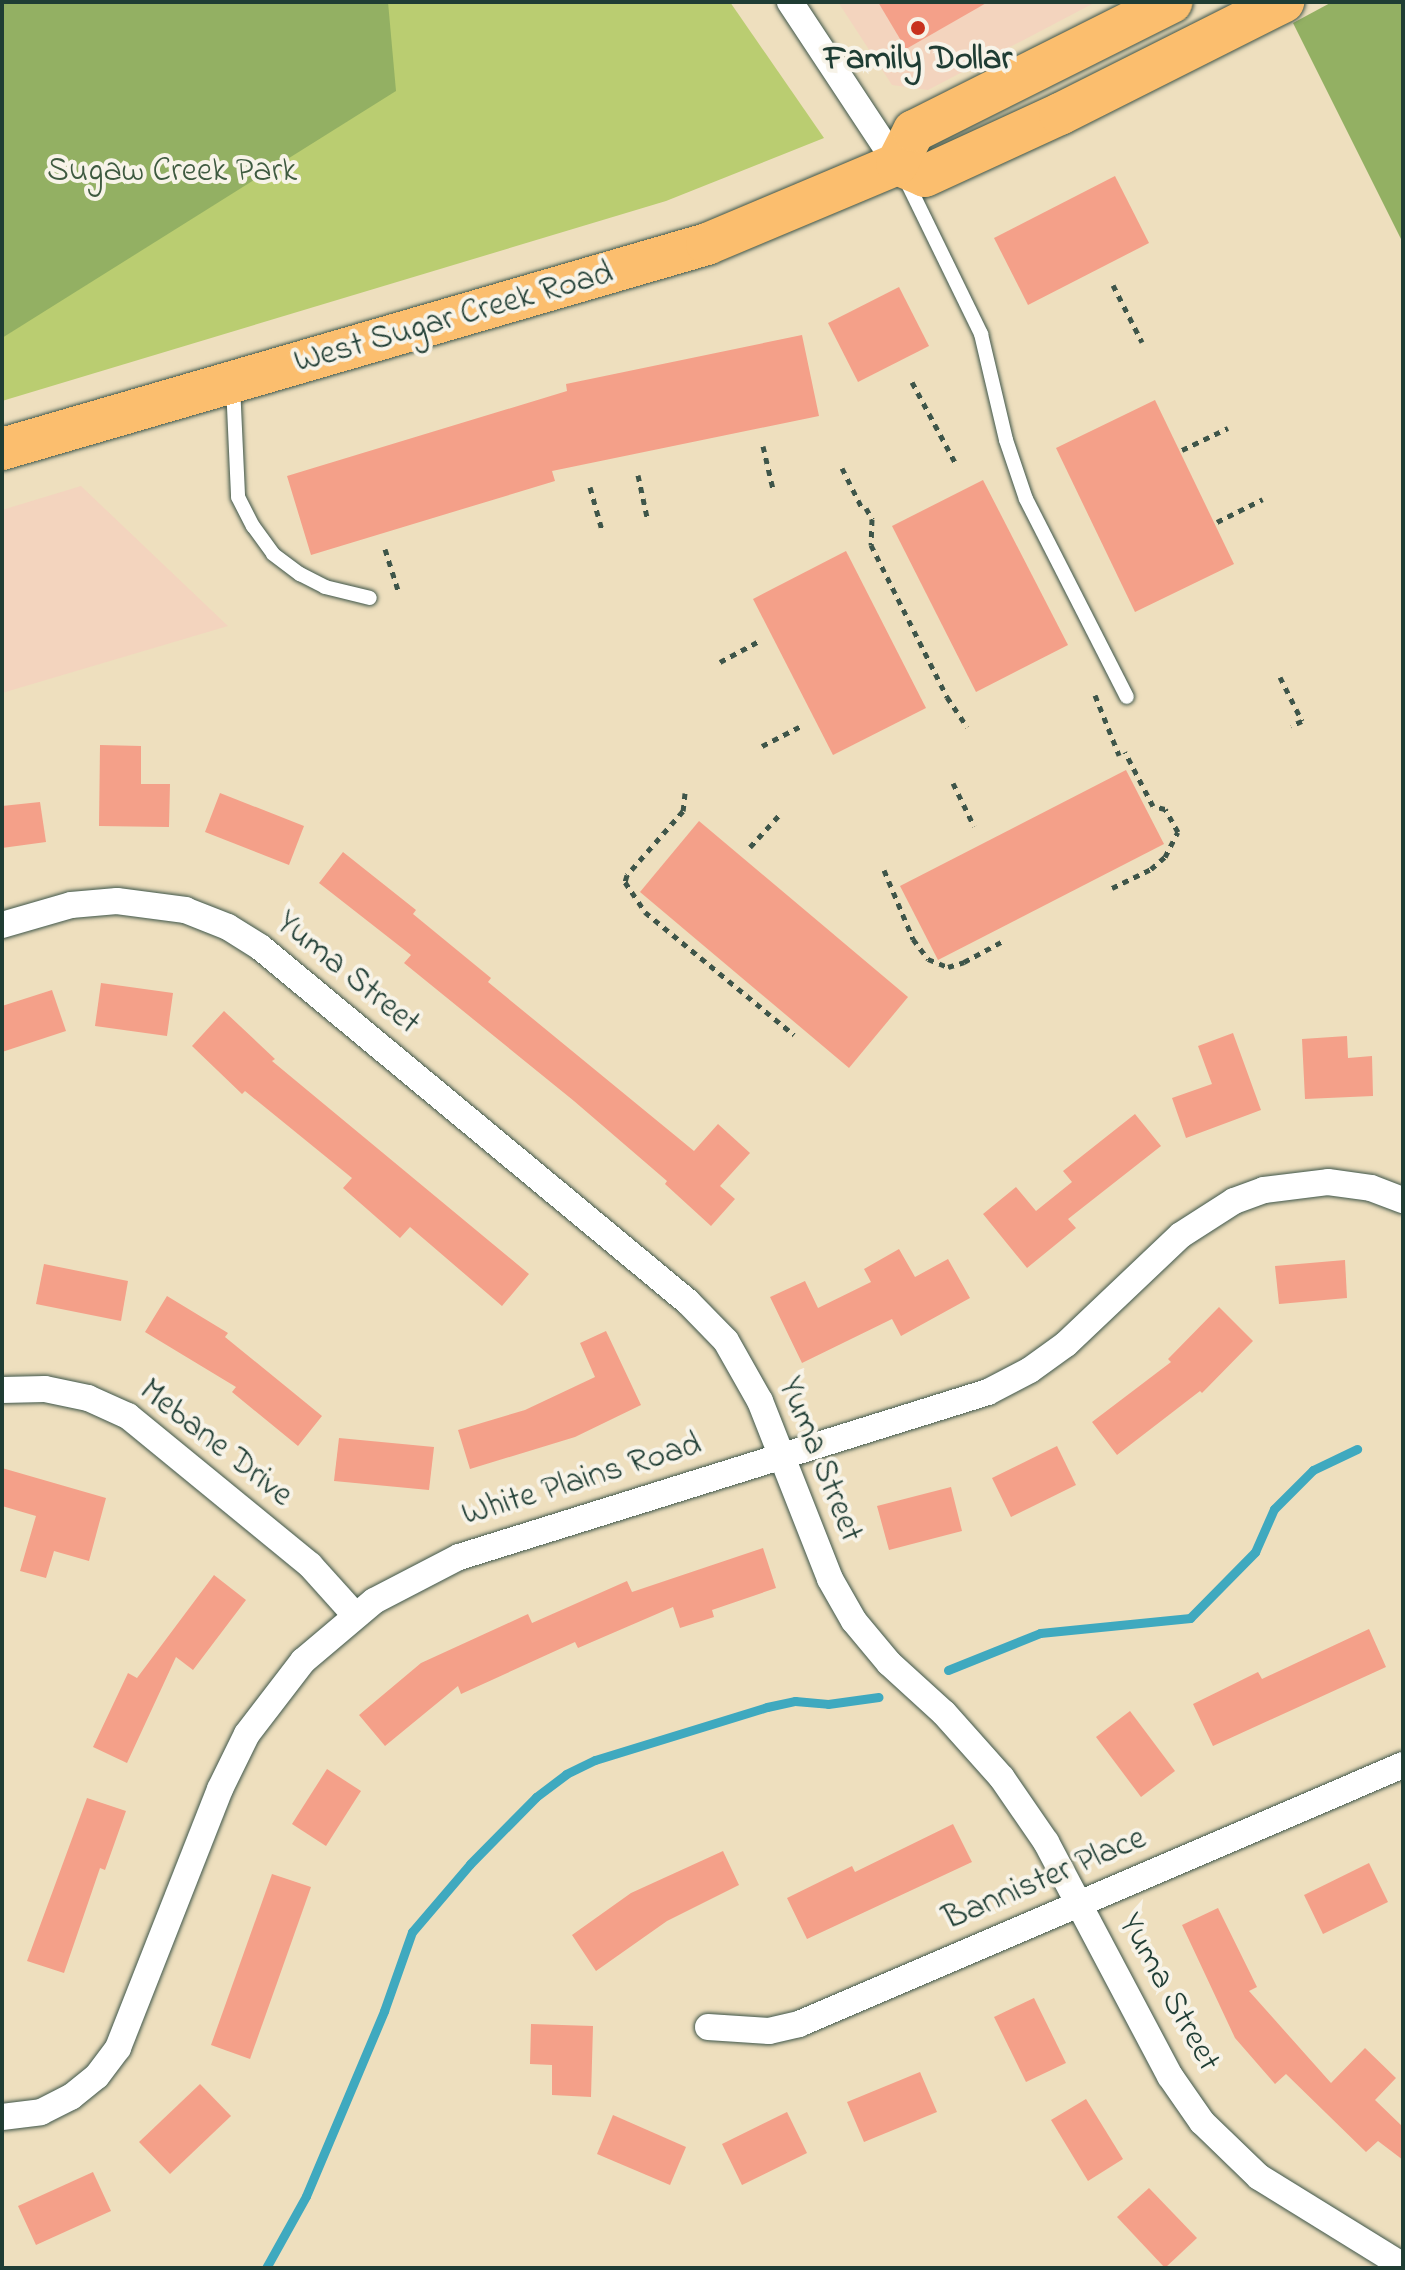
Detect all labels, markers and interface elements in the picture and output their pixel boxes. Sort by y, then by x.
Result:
marker: Family Dollar [909,19,927,37]
place label: Family Dollar [824,41,1012,81]
park label: Sugaw Creek Park [47,153,297,193]
street label: West Sugar Creek Road [290,254,618,384]
street label: Yuma Street [267,903,427,1045]
street label: Mebane Drive [130,1371,300,1517]
street label: Yuma Street [768,1372,870,1548]
street label: White Plains Road [457,1425,707,1537]
street label: Bannister Place [938,1819,1152,1941]
street label: Yuma Street [1108,1907,1228,2079]

